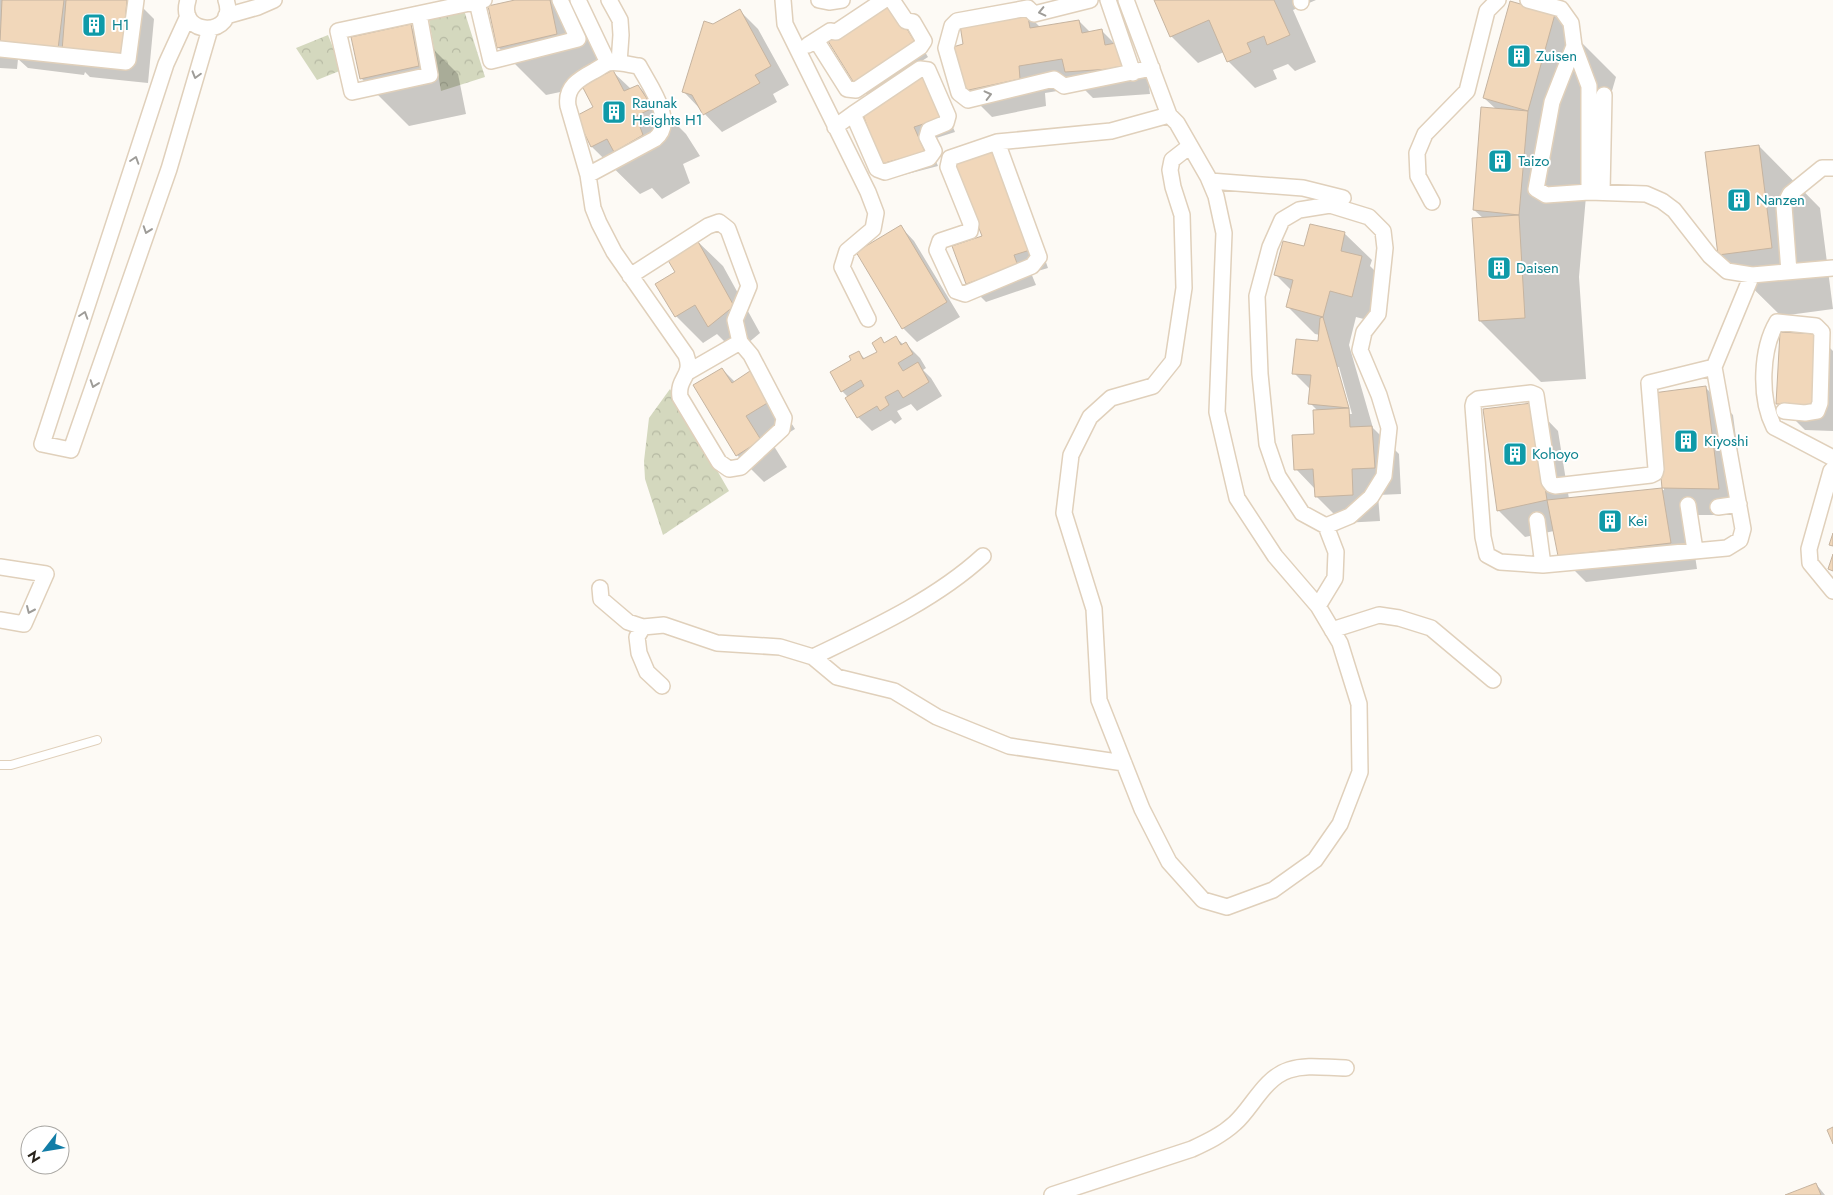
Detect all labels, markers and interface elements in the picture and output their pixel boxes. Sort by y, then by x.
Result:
one-way arrow [1038,6,1047,17]
building icon: H1 [81,12,107,38]
place label: H1 [112,14,129,36]
building icon: Zuisen [1506,43,1532,69]
place label: Zuisen [1536,45,1577,67]
one-way arrow [192,71,202,79]
one-way arrow [983,90,992,101]
place label: Raunak Heights H1 [632,92,702,131]
building icon: Raunak Heights H1 [601,99,627,125]
building icon: Taizo [1487,148,1513,174]
place label: Taizo [1518,150,1549,172]
one-way arrow [129,156,139,165]
building icon: Nanzen [1726,187,1752,213]
place label: Nanzen [1756,189,1805,211]
one-way arrow [143,226,153,234]
building icon: Daisen [1486,255,1512,281]
place label: Daisen [1516,257,1559,279]
one-way arrow [79,311,89,319]
one-way arrow [90,379,100,388]
building icon: Kiyoshi [1673,428,1699,454]
place label: Kiyoshi [1704,430,1749,452]
building icon: Kohoyo [1502,441,1528,467]
place label: Kohoyo [1532,443,1579,465]
building icon: Kei [1597,508,1623,534]
place label: Kei [1628,510,1648,532]
one-way arrow [26,605,37,614]
north arrow [20,1125,70,1175]
text: N [22,1147,45,1167]

